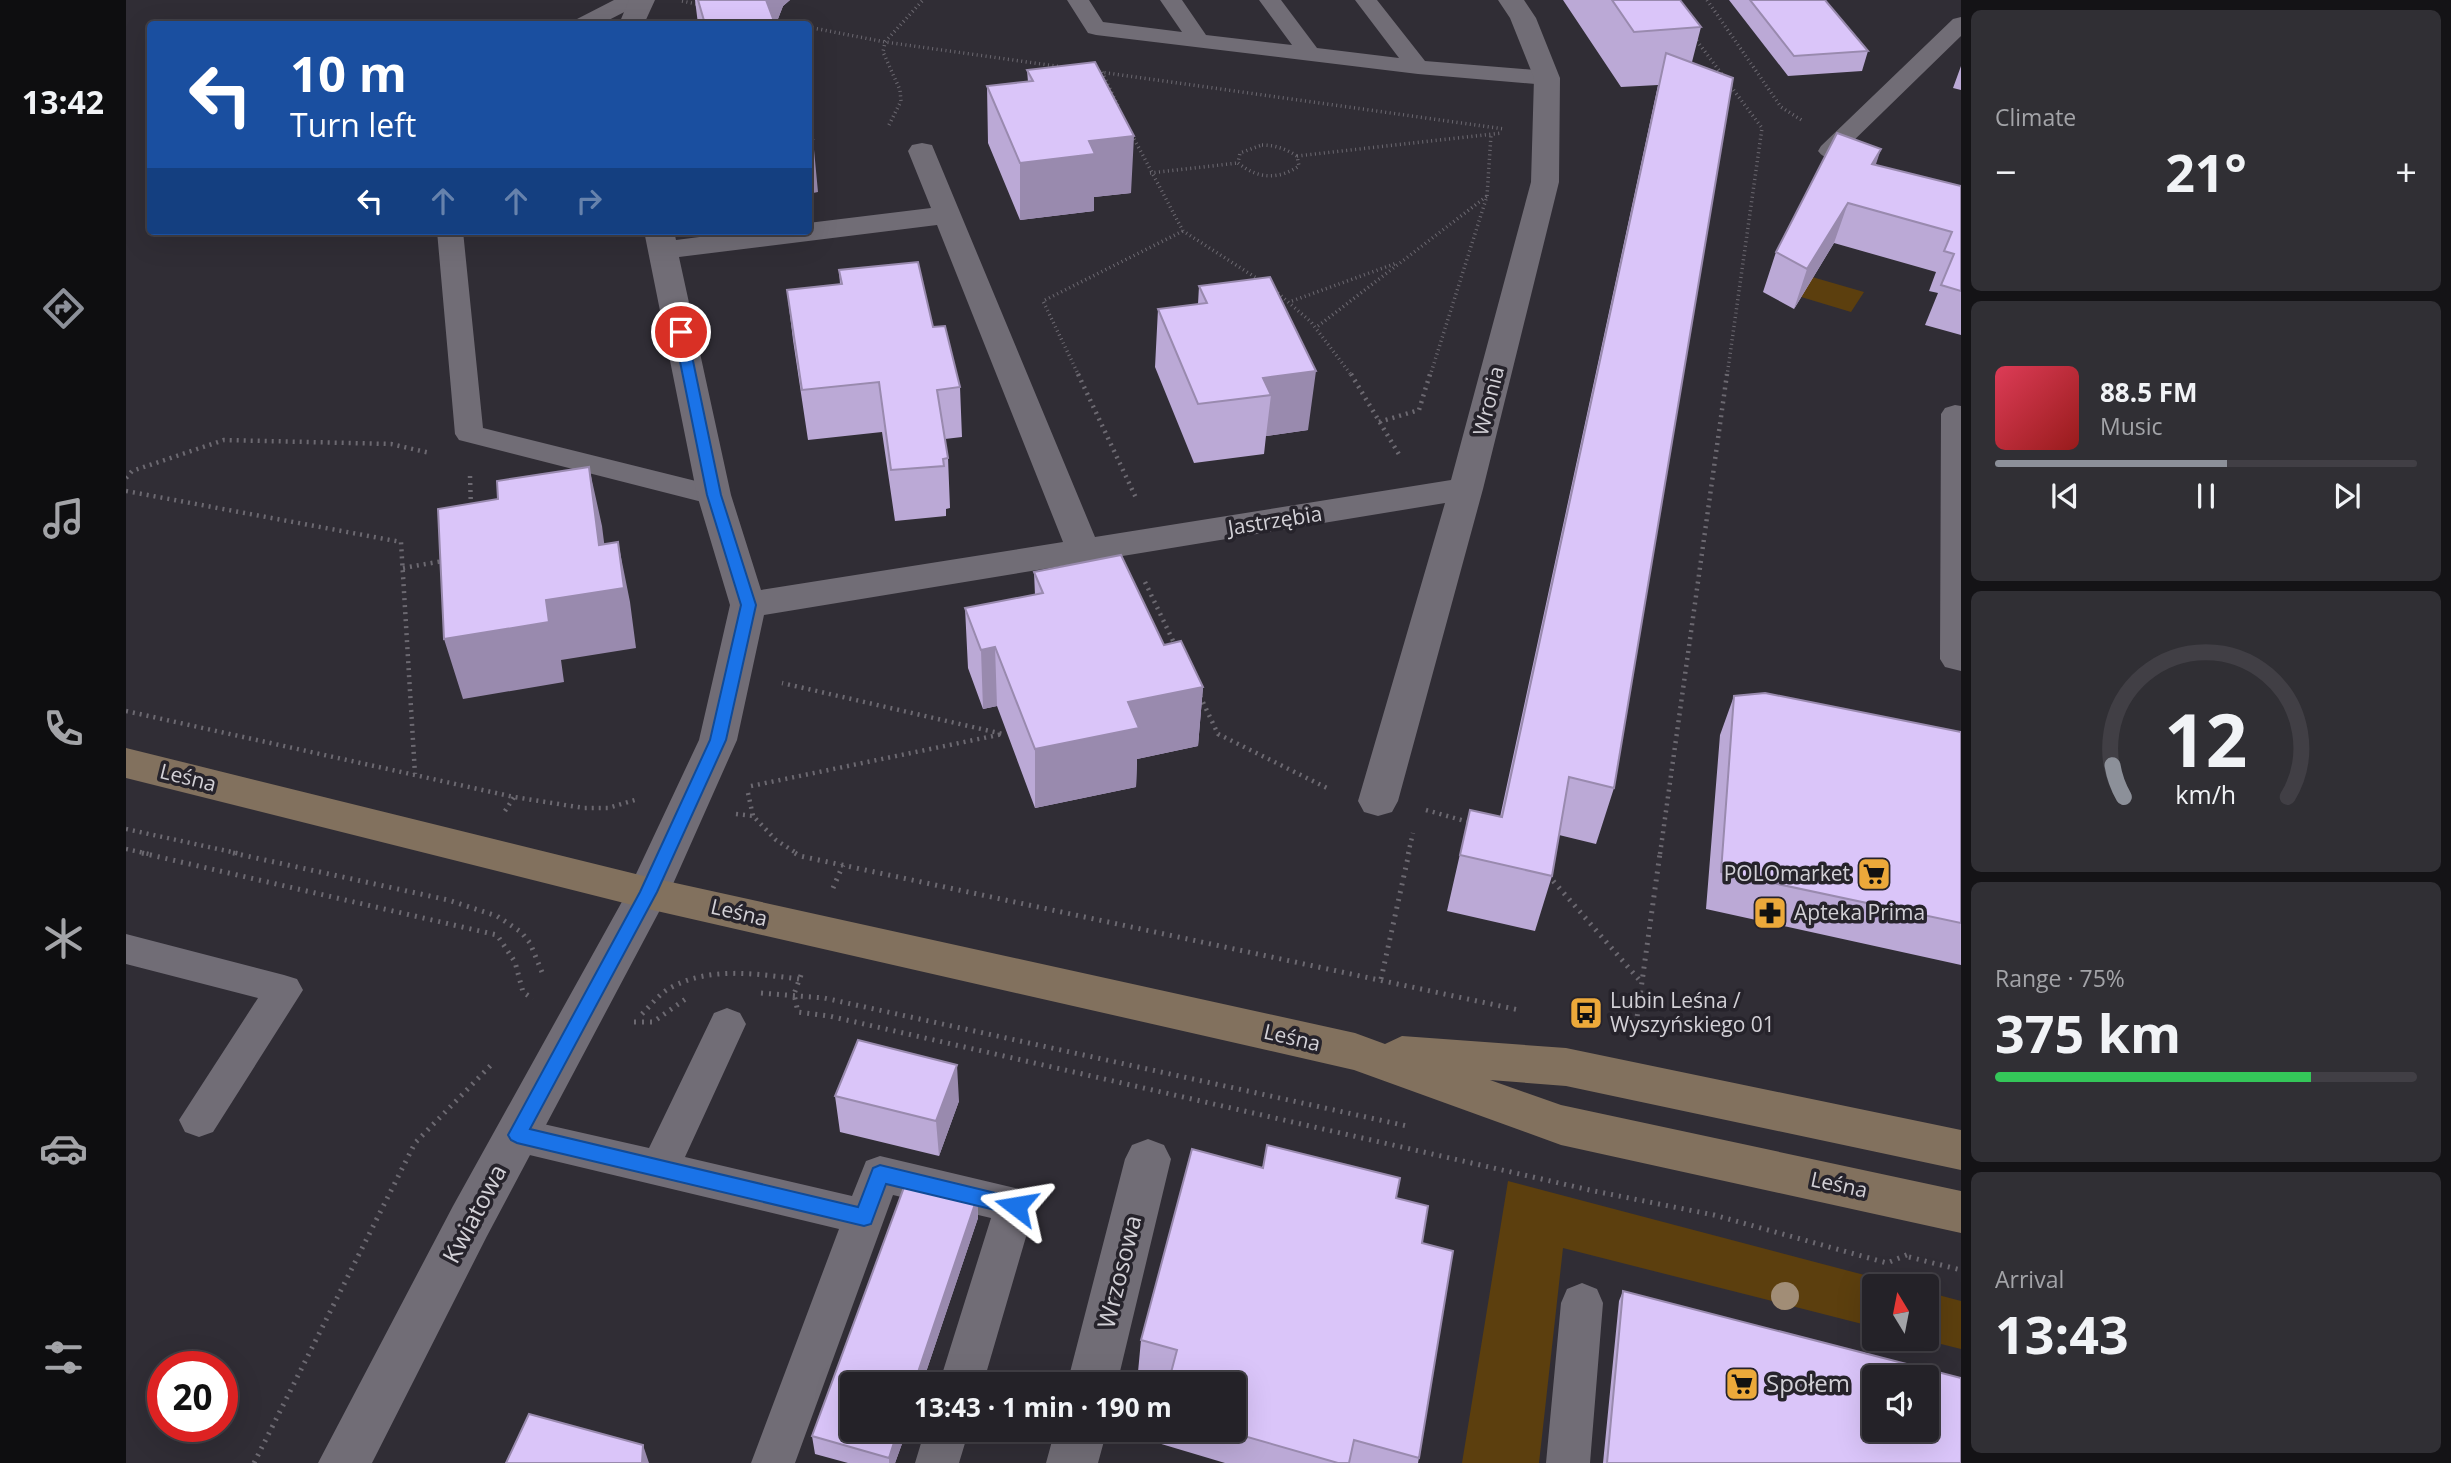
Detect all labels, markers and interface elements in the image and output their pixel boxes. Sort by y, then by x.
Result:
text: 10 m [290,40,407,106]
icon: left [175,49,266,140]
text: 13:42 [22,80,104,123]
text: Climate [1995,101,2076,133]
text: Turn left [290,103,416,146]
text: 21° [2165,136,2247,207]
text: − [1995,145,2017,197]
text: + [2395,145,2417,197]
icon: left [351,182,389,220]
icon: ahead [424,182,462,220]
icon: ahead [497,182,535,220]
icon: right [570,182,608,220]
icon: directions [39,284,88,333]
pin [651,302,711,362]
icon: arrive [662,313,700,351]
street label: Wronia [1466,363,1510,438]
text: 88.5 FM [2100,374,2198,410]
text: Music [2100,410,2163,442]
icon: previous [2046,477,2084,515]
icon: pause [2187,477,2225,515]
icon: next [2328,477,2366,515]
icon: music [39,494,88,543]
street label: Jastrzębia [1224,499,1324,542]
text: 12 [2164,690,2248,789]
icon: phone [39,704,88,753]
street label: Leśna [157,757,219,798]
text: km/h [2176,777,2236,811]
supermarket icon: POLOmarket [1855,855,1893,893]
place label: POLOmarket [1724,859,1850,887]
street label: Leśna [708,892,770,932]
pharmacy icon: Apteka Prima [1751,894,1789,932]
place label: Apteka Prima [1794,898,1925,926]
icon: climate [39,914,88,963]
text: Range · 75% [1995,962,2125,994]
place label: Lubin Leśna / Wyszyńskiego 01 [1610,986,1775,1038]
bus stop icon: Lubin Leśna / Wyszyńskiego 01 [1567,994,1605,1032]
text: 375 km [1995,997,2181,1068]
street label: Leśna [1261,1017,1323,1057]
icon: car [39,1124,88,1173]
street label: Kwiatowa [434,1158,514,1269]
street label: Leśna [1808,1164,1870,1204]
position arrow [979,1169,1053,1243]
street label: Wrzosowa [1089,1212,1149,1332]
text: Arrival [1995,1263,2064,1295]
north arrow [1862,1274,1939,1351]
map controls [1862,1274,1939,1442]
text: 13:43 [1995,1298,2129,1369]
icon: filters [39,1333,88,1382]
speed limit sign: 20 [147,1351,238,1442]
supermarket icon: Społem [1723,1365,1761,1403]
button: sound [1862,1365,1939,1442]
place label: Społem [1766,1366,1850,1399]
text: 13:43 · 1 min · 190 m [914,1389,1172,1425]

